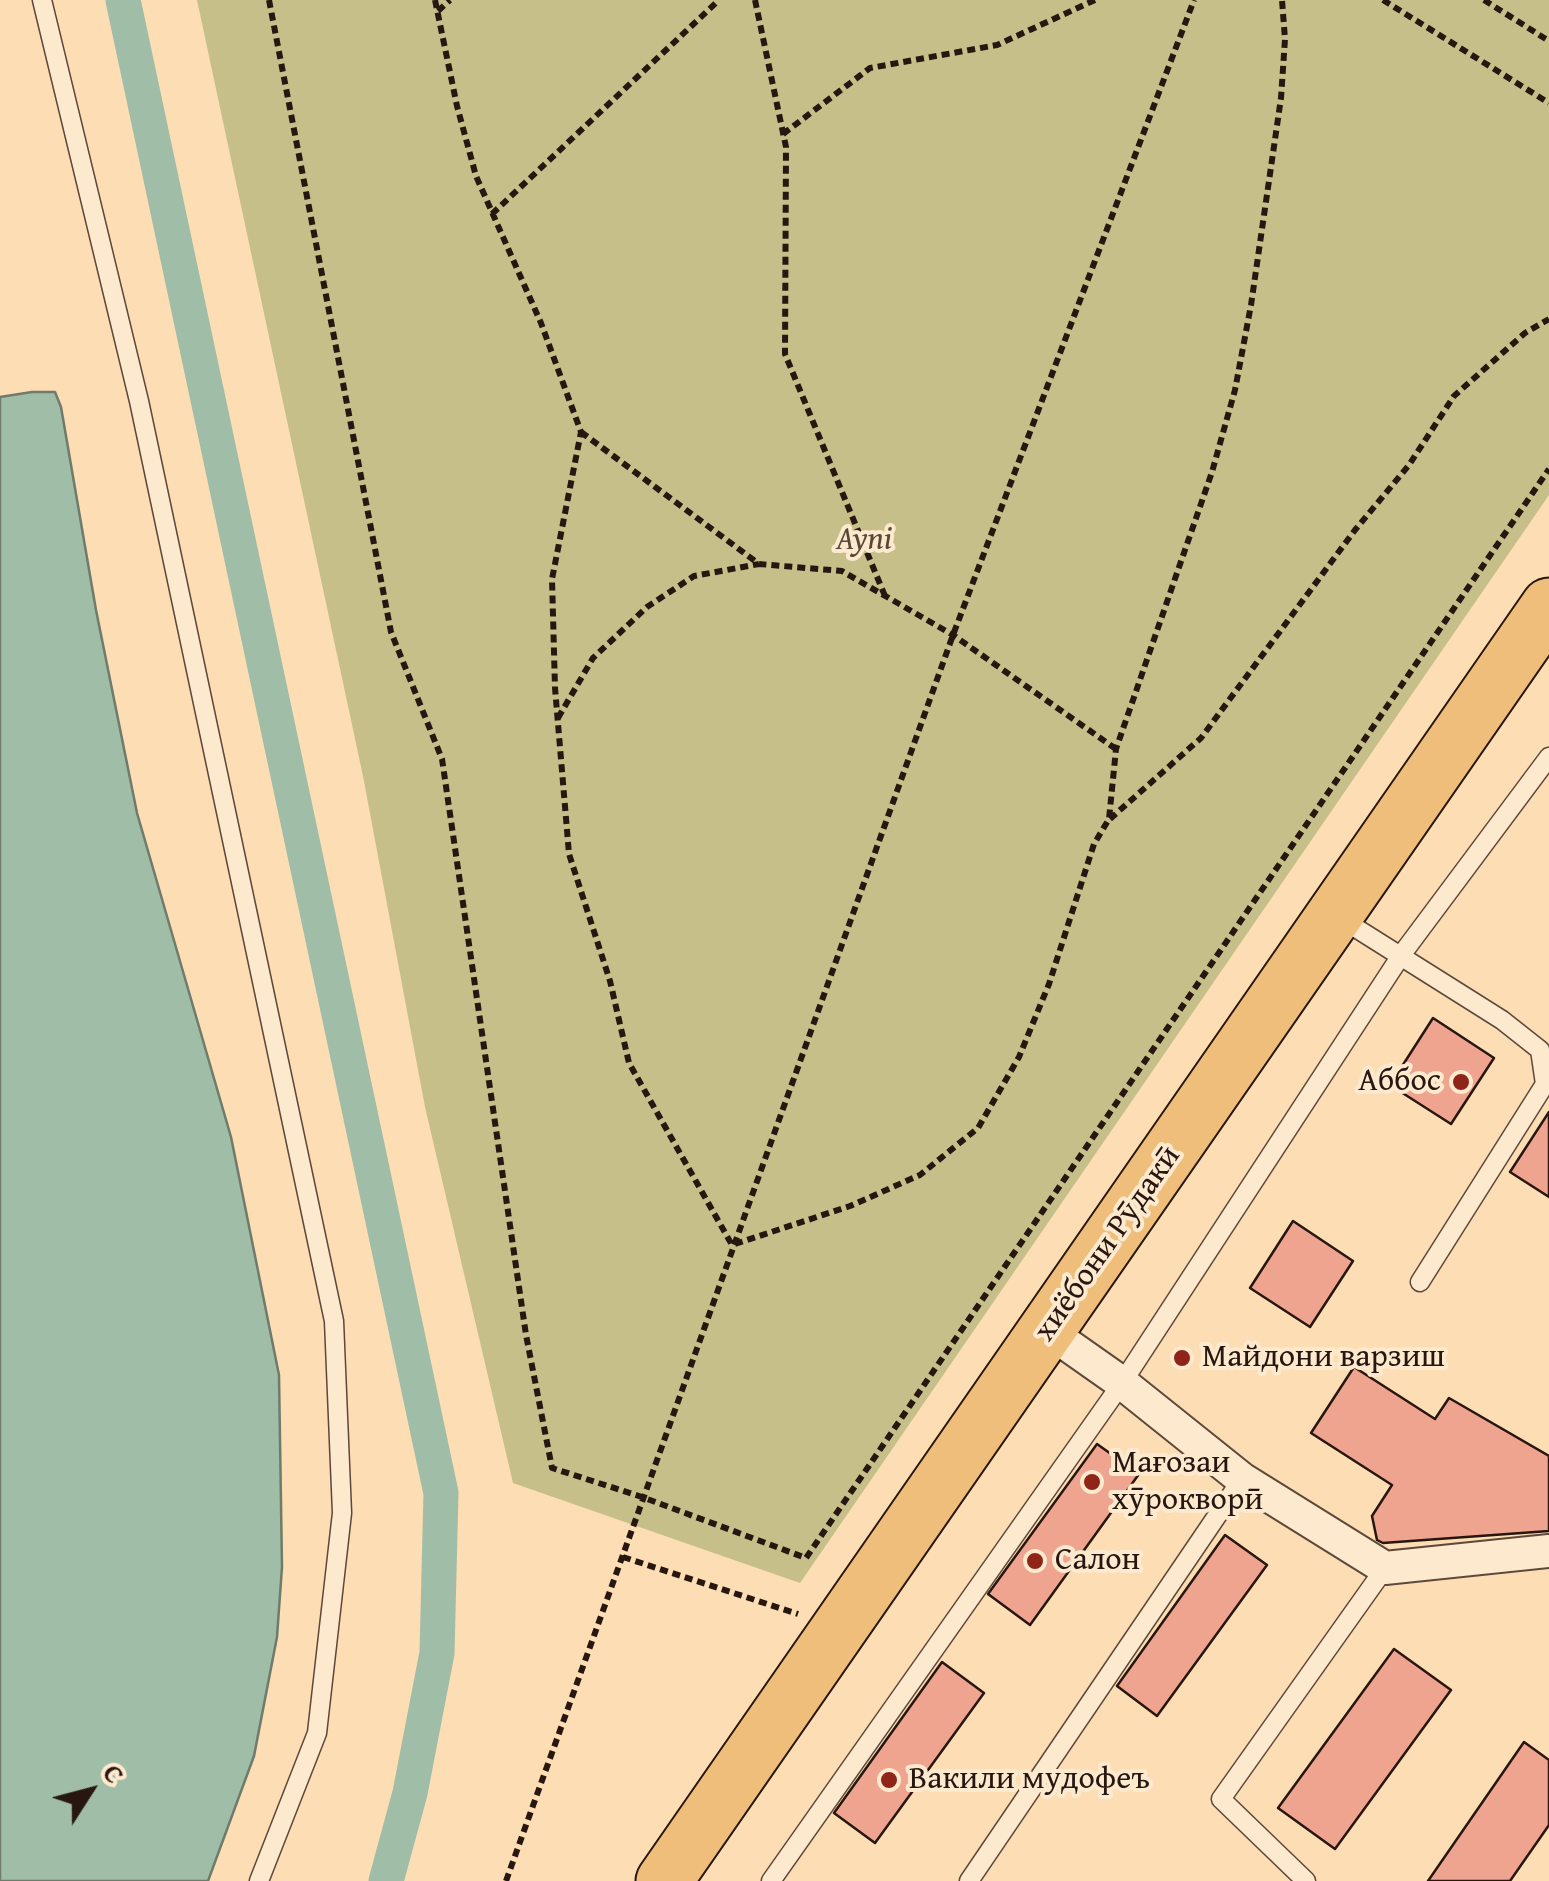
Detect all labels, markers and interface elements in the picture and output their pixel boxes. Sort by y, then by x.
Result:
park label: Ayni [836,522,892,560]
place label: Аббос [1358,1063,1441,1101]
marker: Аббос [1450,1071,1472,1093]
street label: хиёбони Рӯдакӣ [1026,1139,1190,1349]
place label: Майдони варзиш [1202,1339,1445,1377]
marker: Майдони варзиш [1171,1347,1193,1369]
place label: Мағозаи хӯрокворӣ [1112,1445,1263,1520]
marker: Мағозаи хӯрокворӣ [1081,1471,1103,1493]
place label: Салон [1055,1542,1140,1580]
marker: Салон [1024,1550,1046,1572]
north arrow [40,1741,140,1841]
text: С [93,1755,136,1792]
place label: Вакили мудофеъ [909,1761,1150,1799]
marker: Вакили мудофеъ [878,1769,900,1791]

